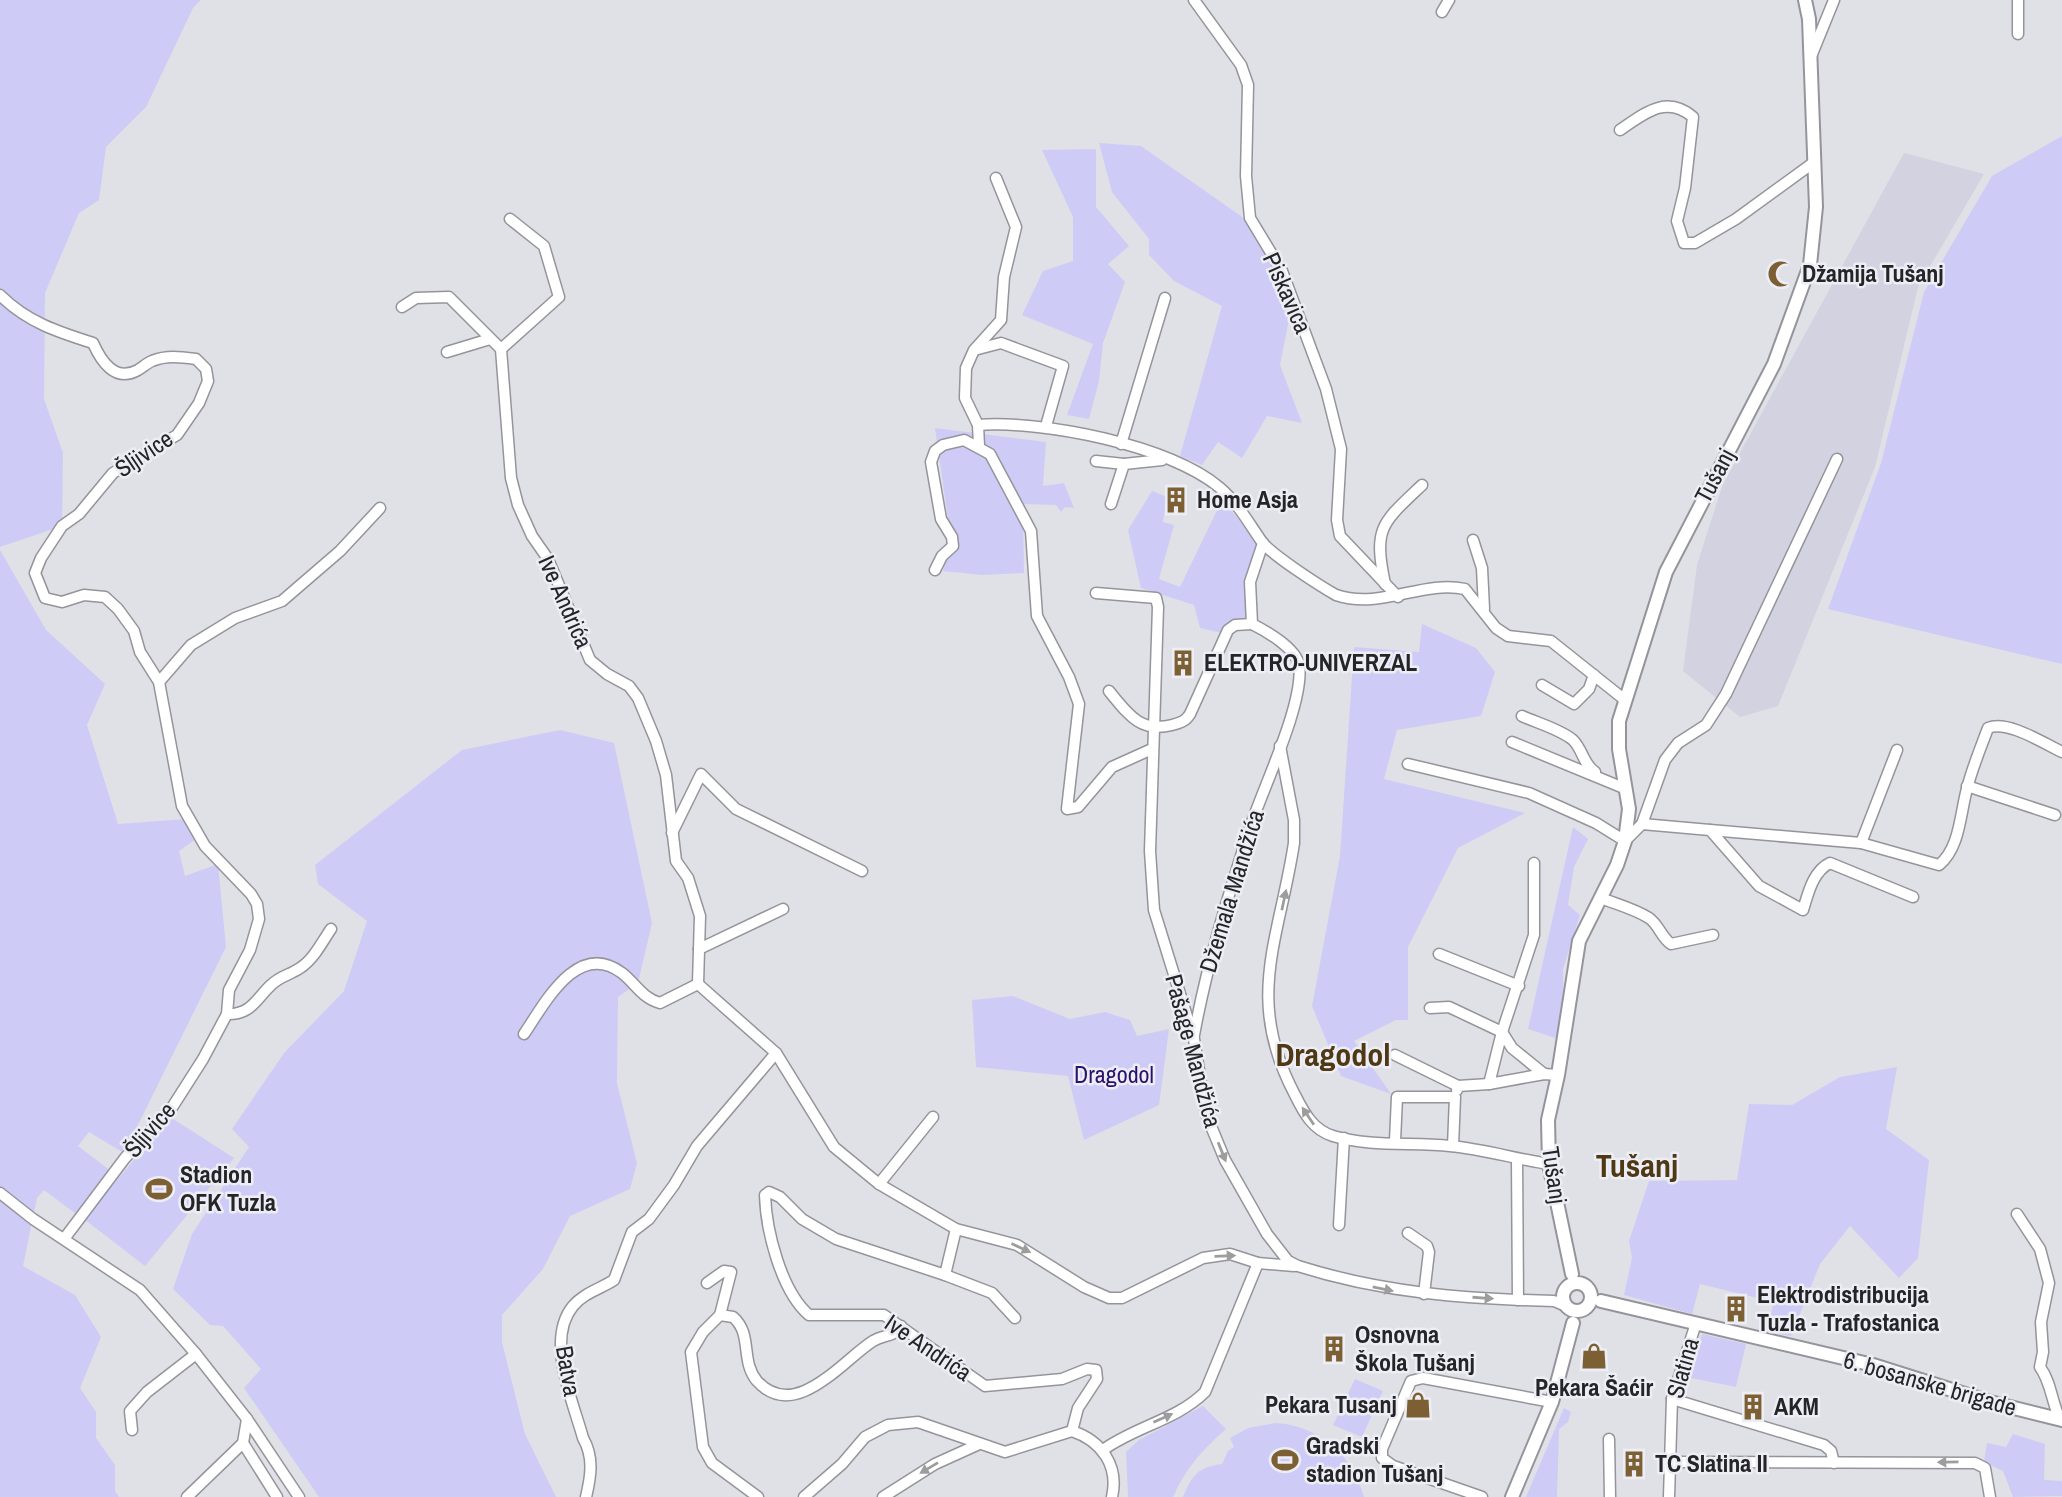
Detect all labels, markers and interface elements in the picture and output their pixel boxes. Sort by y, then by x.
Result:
street label: Piskavica [1256,247,1320,338]
place label: Džamija Tušanj [1802,257,1944,289]
mosque icon: Džamija Tušanj [1766,259,1796,289]
street label: Šljivice [108,422,179,484]
street label: Tušanj [1687,443,1742,508]
place label: Home Asja [1197,483,1298,515]
building icon: Home Asja [1161,485,1191,515]
street label: Ive Andrića [531,550,601,653]
place label: ELEKTRO-UNIVERZAL [1204,646,1417,678]
building icon: ELEKTRO-UNIVERZAL [1168,648,1198,678]
street label: Džemala Mandžića [1191,805,1271,976]
one-way arrow [1279,889,1290,911]
street label: Pašage Mandžića [1158,971,1230,1131]
district label: Dragodol [1275,1033,1391,1076]
park label: Dragodol [1074,1058,1154,1090]
street label: Šljivice [116,1095,182,1164]
one-way arrow [1301,1106,1314,1126]
one-way arrow [1217,1141,1228,1162]
street label: Tušanj [1535,1144,1575,1206]
district label: Tušanj [1596,1144,1678,1187]
place label: Stadion OFK Tuzla [180,1158,276,1218]
sports icon: Stadion OFK Tuzla [144,1174,174,1204]
one-way arrow [1011,1243,1032,1254]
one-way arrow [1215,1251,1237,1262]
place label: Elektrodistribucija Tuzla - Trafostanica [1757,1278,1939,1338]
one-way arrow [1372,1283,1394,1294]
one-way arrow [1473,1293,1495,1304]
building icon: Elektrodistribucija Tuzla - Trafostanica [1721,1294,1751,1324]
street label: Ive Andrića [879,1306,978,1388]
place label: Osnovna Škola Tušanj [1355,1318,1475,1378]
building icon: Osnovna Škola Tušanj [1319,1334,1349,1364]
street label: Slatina [1658,1334,1706,1402]
shop icon: Pekara Šaćir [1579,1341,1609,1371]
street label: Batva [549,1343,589,1398]
street label: 6. bosanske brigade [1840,1343,2020,1423]
place label: Pekara Šaćir [1535,1371,1653,1403]
place label: Pekara Tusanj [1265,1388,1397,1420]
shop icon: Pekara Tusanj [1403,1390,1433,1420]
place label: AKM [1774,1390,1819,1422]
building icon: AKM [1738,1392,1768,1422]
one-way arrow [1152,1412,1173,1423]
place label: Gradski stadion Tušanj [1306,1429,1443,1489]
sports icon: Gradski stadion Tušanj [1270,1445,1300,1475]
place label: TC Slatina II [1655,1447,1768,1479]
building icon: TC Slatina II [1619,1449,1649,1479]
one-way arrow [1937,1456,1959,1468]
one-way arrow [919,1462,938,1474]

